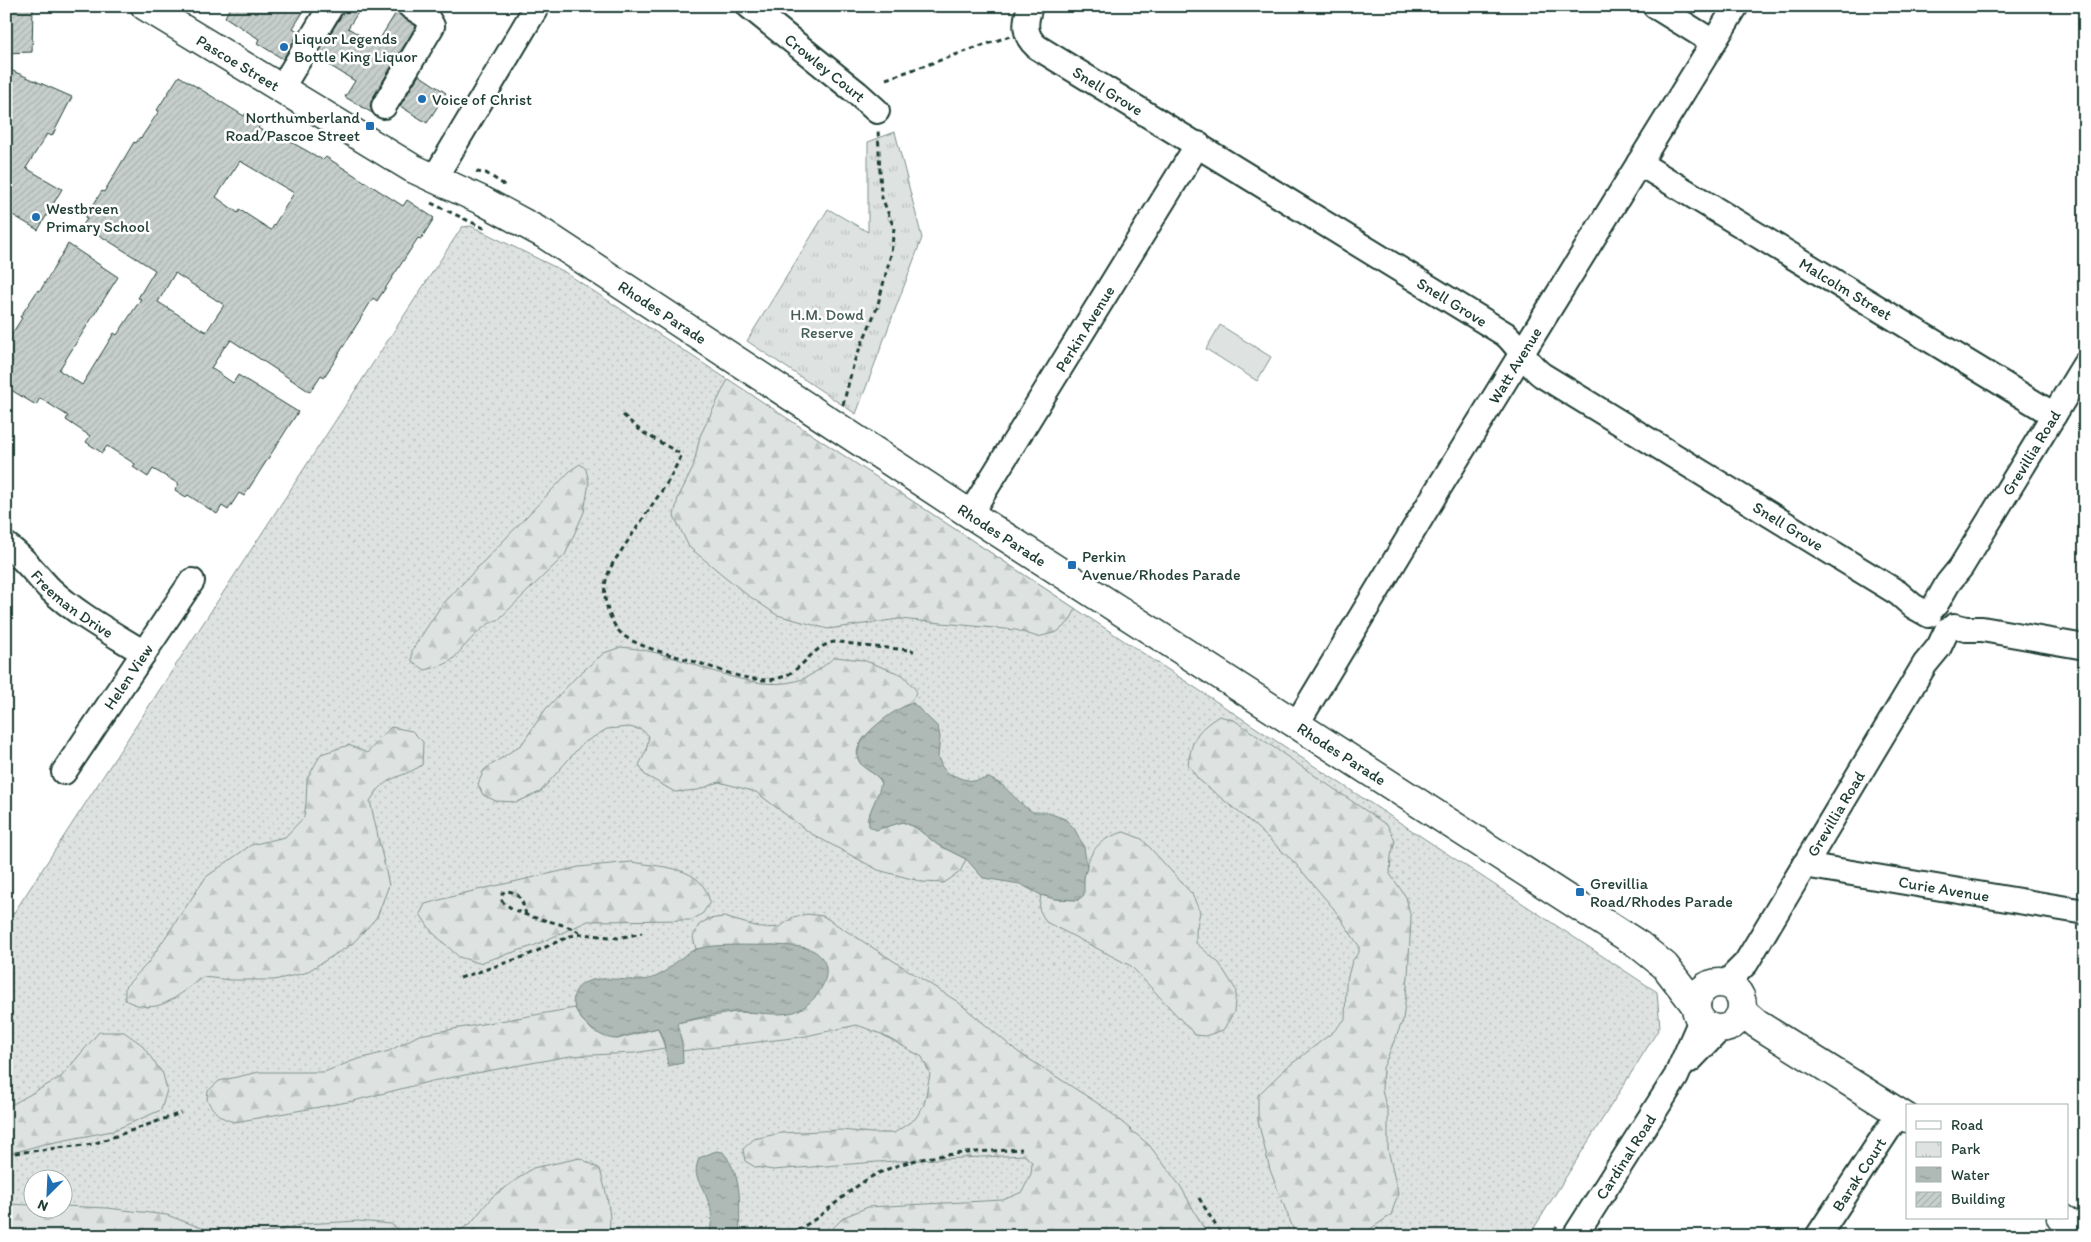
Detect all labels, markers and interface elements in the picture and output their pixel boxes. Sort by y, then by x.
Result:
place label: Liquor Legends Bottle King Liquor [294,29,417,66]
street label: Crowley Court [781,29,870,106]
street label: Pascoe Street [193,30,283,95]
marker: Liquor Legends Bottle King Liquor [278,41,290,53]
street label: Snell Grove [1069,62,1147,119]
place label: Voice of Christ [432,90,532,109]
marker: Voice of Christ [416,93,428,105]
place label: Northumberland Road/Pascoe Street [225,108,360,145]
marker: Northumberland Road/Pascoe Street [364,120,376,132]
place label: Westbreen Primary School [46,199,150,236]
marker: Westbreen Primary School [30,211,42,223]
street label: Malcolm Street [1796,253,1896,324]
street label: Snell Grove [1414,273,1491,331]
street label: Rhodes Parade [615,276,710,348]
street label: Perkin Avenue [1051,282,1118,375]
park label: H.M. Dowd Reserve [790,305,864,342]
street label: Watt Avenue [1484,323,1545,407]
street label: Grevillia Road [1998,406,2064,499]
street label: Snell Grove [1750,497,1827,555]
street label: Rhodes Parade [954,499,1050,570]
place label: Perkin Avenue/Rhodes Parade [1082,547,1240,584]
marker: Perkin Avenue/Rhodes Parade [1066,559,1078,571]
street label: Freeman Drive [27,566,117,642]
street label: Helen View [99,640,157,713]
street label: Rhodes Parade [1294,718,1390,789]
street label: Grevillia Road [1803,767,1869,860]
street label: Curie Avenue [1897,871,1991,905]
place label: Grevillia Road/Rhodes Parade [1590,874,1733,911]
marker: Grevillia Road/Rhodes Parade [1574,886,1586,898]
legend [1906,1104,2068,1220]
street label: Cardinal Road [1591,1110,1660,1203]
text: Road [1951,1116,1984,1134]
street label: Barak Court [1828,1134,1890,1215]
text: Park [1951,1140,1981,1158]
text: Water [1951,1166,1990,1184]
north arrow [22,1170,72,1220]
text: Building [1951,1190,2005,1208]
text: N [35,1196,51,1215]

